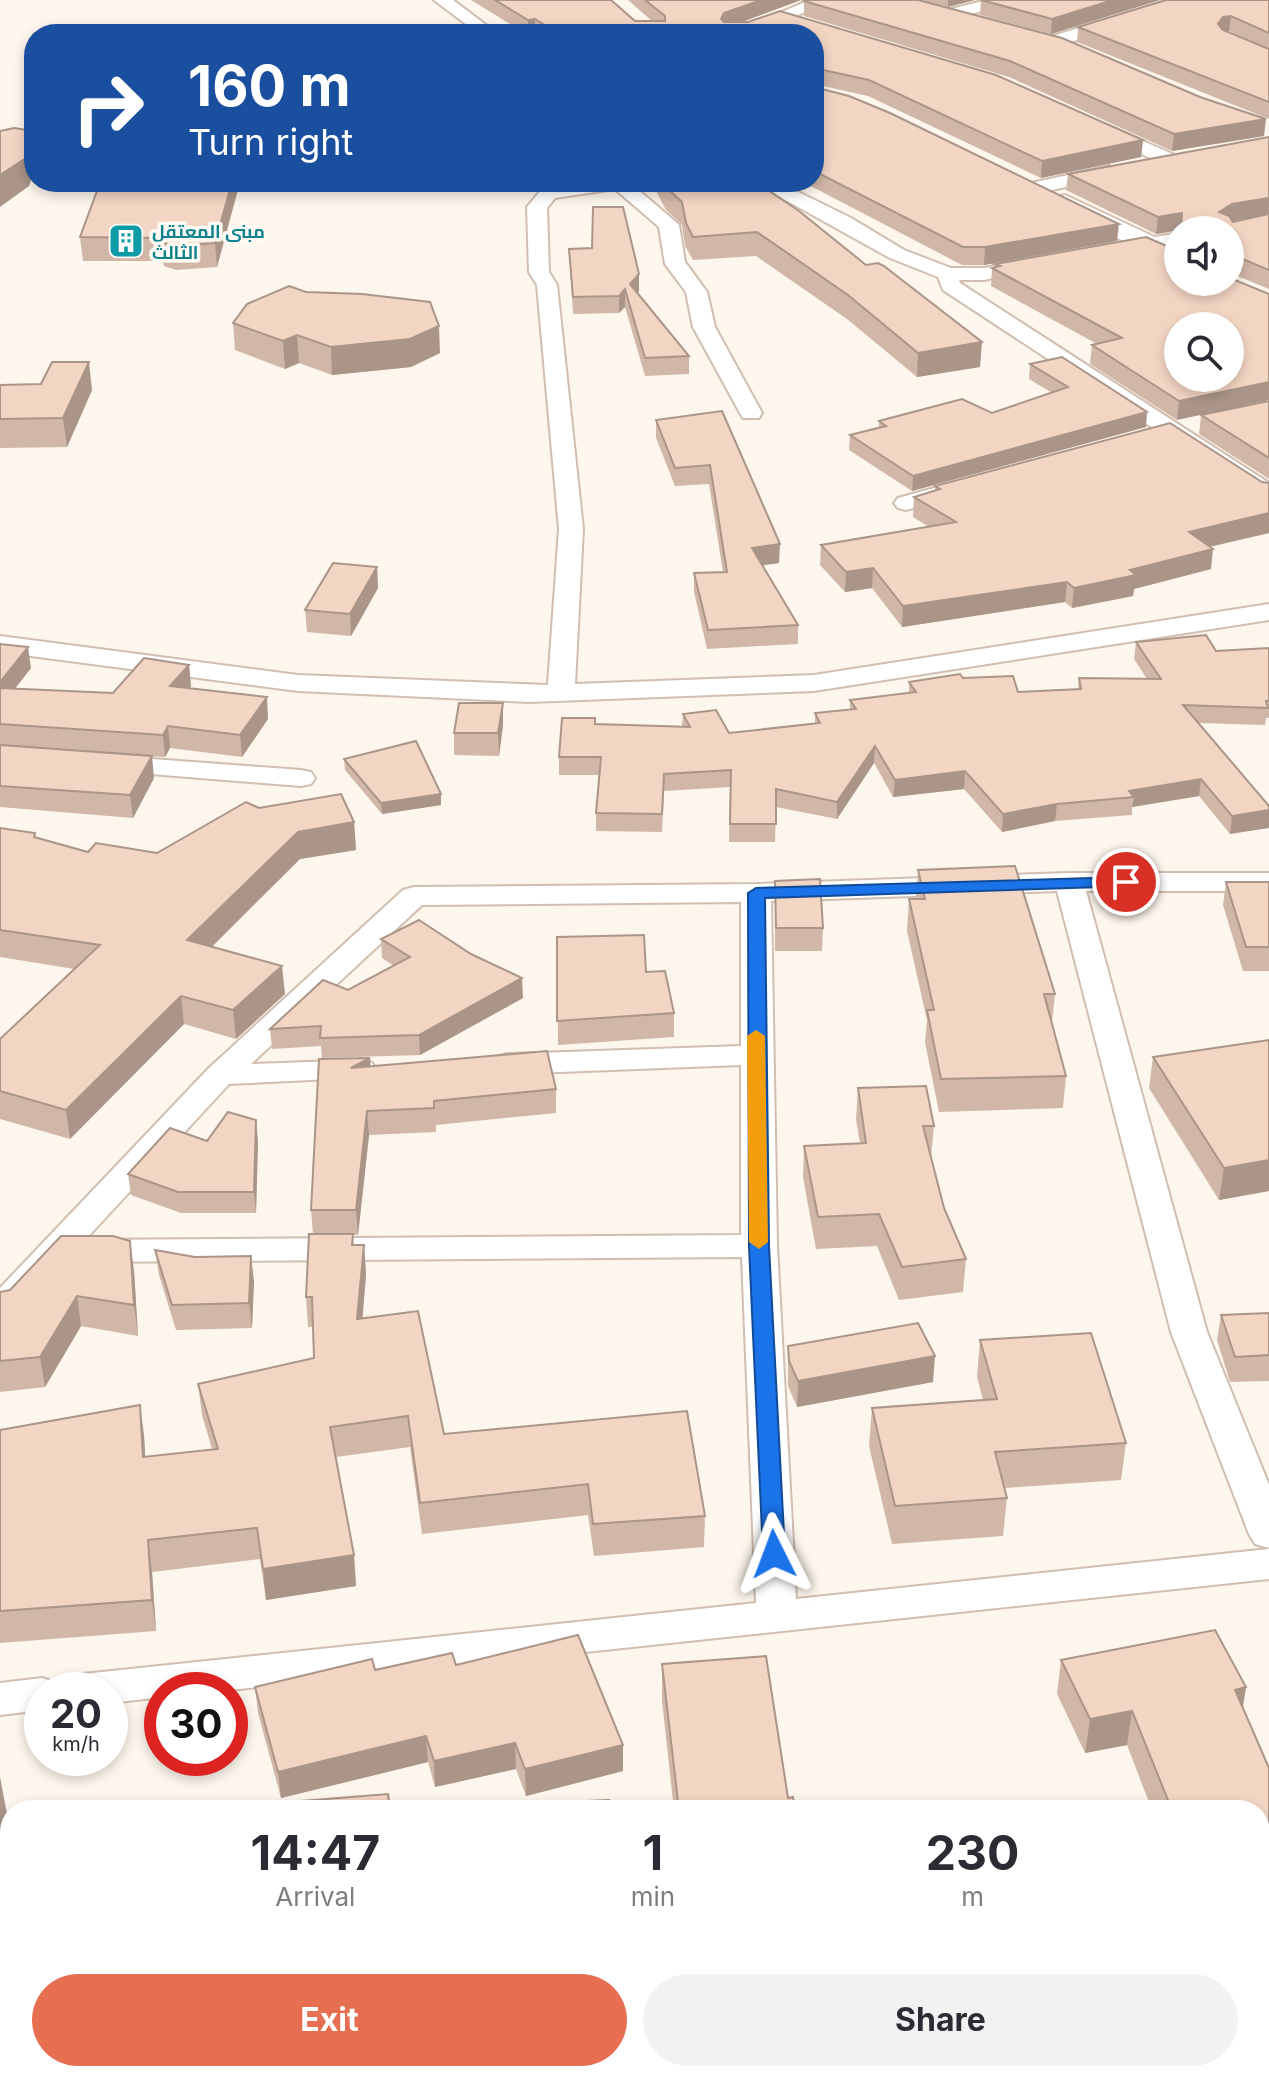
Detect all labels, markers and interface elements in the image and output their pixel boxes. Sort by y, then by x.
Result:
text: 160 m [188,52,351,120]
icon: right [56,56,160,160]
text: Turn right [188,120,353,164]
map controls [1164,216,1244,392]
button: sound [1164,216,1244,296]
place label: مبنى المعتقل الثالث [152,221,265,263]
building icon: مبنى المعتقل الثالث [107,222,145,260]
button: search [1164,312,1244,392]
pin [1092,848,1160,916]
icon: arrive [1104,860,1148,904]
position arrow [732,1512,816,1596]
speed limit sign: 30 [144,1672,248,1776]
text: 20 [50,1689,102,1738]
text: km/h [52,1732,100,1756]
text: 14:47 [251,1823,380,1882]
text: 1 [643,1823,663,1882]
text: 230 [926,1823,1019,1882]
text: Arrival [275,1881,355,1912]
text: min [631,1881,675,1912]
text: m [961,1881,984,1912]
button: Exit [32,1974,627,2066]
button: Share [643,1974,1238,2066]

